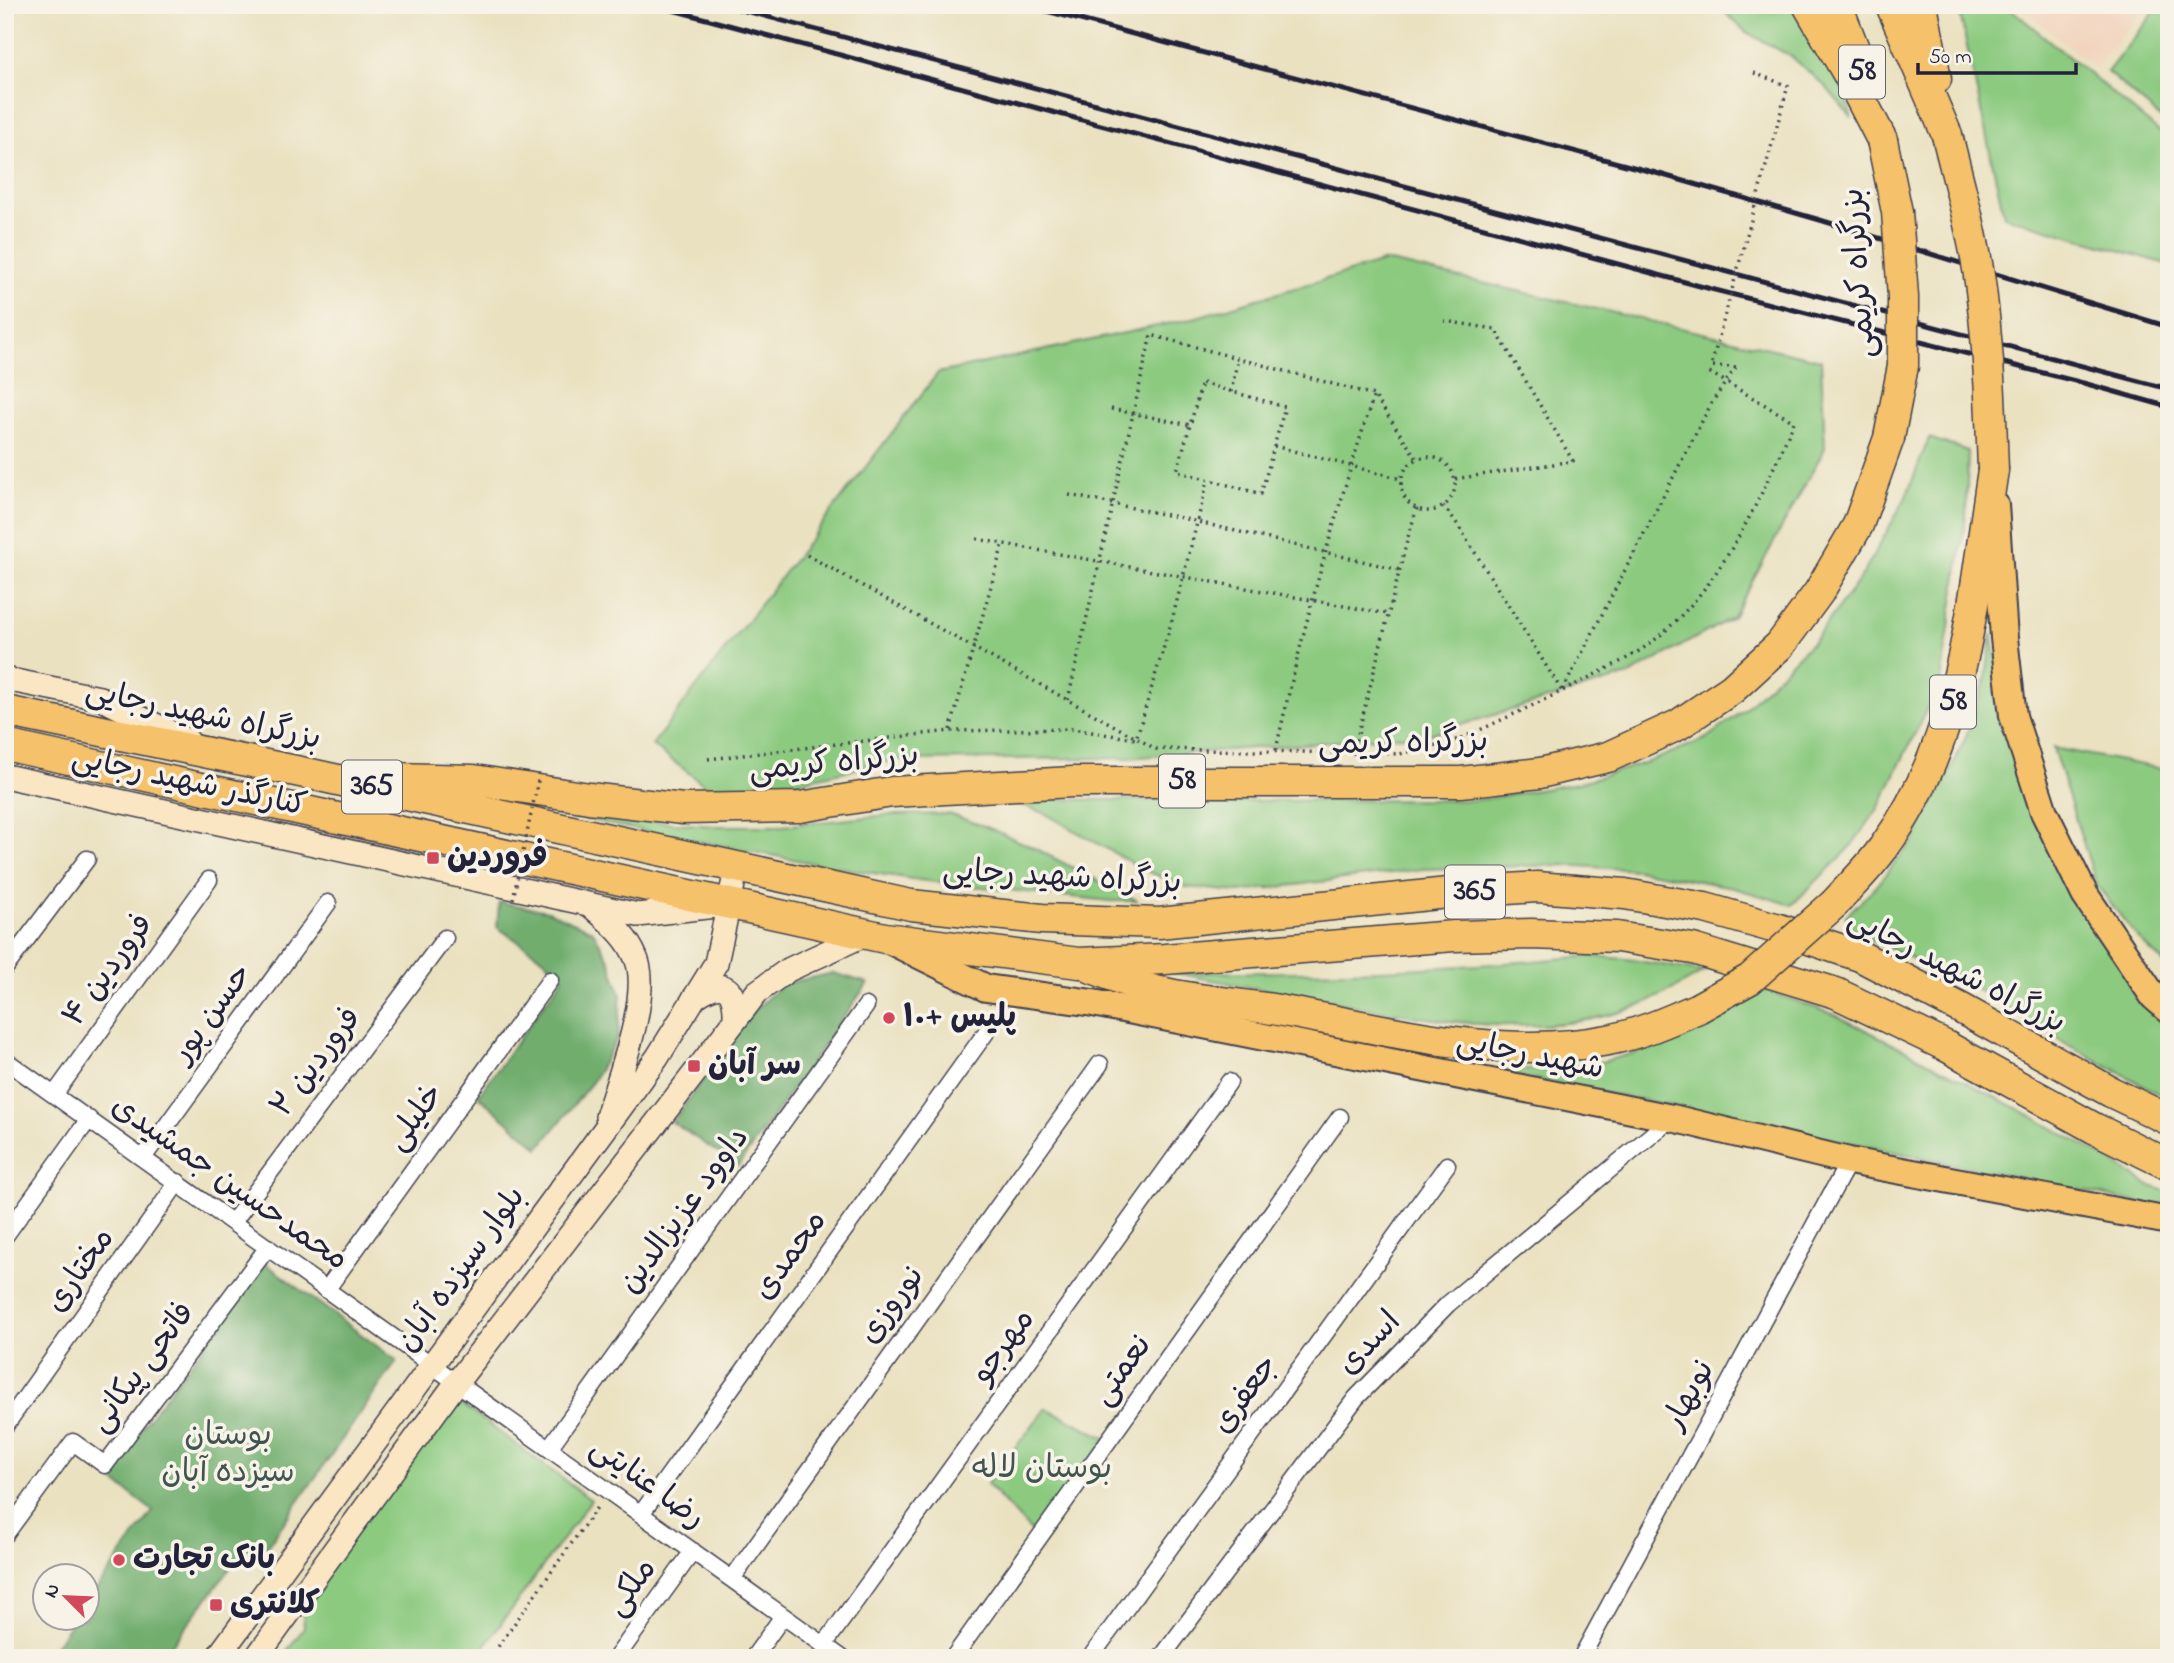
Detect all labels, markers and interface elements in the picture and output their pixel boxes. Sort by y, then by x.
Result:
scale bar [1918,32,2076,76]
text: 50 m [1929,43,1972,73]
road number: 58 [1839,46,1885,99]
street label: بزرگراه کریمی [1831,186,1889,360]
street label: بزرگراه شهید رجایی [81,668,325,764]
road number: 58 [1930,676,1976,729]
street label: بزرگراه کریمی [1317,719,1489,769]
street label: بزرگراه کریمی [747,733,921,795]
street label: کنارگذر شهید رجایی [67,735,311,831]
road number: 58 [1159,754,1205,808]
road number: 365 [342,760,402,814]
place label: فروردین [447,835,547,882]
street label: بزرگراه شهید رجایی [941,848,1183,908]
marker: فروردین [425,850,441,866]
road number: 365 [1445,866,1505,918]
street label: بزرگراه شهید رجایی [1839,897,2073,1047]
street label: فروردین ۴ [52,905,166,1037]
street label: حسن پور [159,954,265,1076]
place label: پلیس +۱۰ [903,995,1017,1042]
street label: فروردین ۲ [260,998,374,1128]
marker: پلیس +۱۰ [881,1010,897,1026]
street label: شهید رجایی [1452,1019,1608,1093]
place label: سر آبان [708,1043,801,1090]
marker: سر آبان [686,1058,702,1074]
street label: خلیلی [375,1074,457,1162]
street label: محمدحسین جمشیدی [101,1084,357,1284]
street label: داوود عزیزالدین [608,1118,762,1304]
street label: بلوار سیزده آبان [385,1177,539,1363]
street label: محمدی [742,1201,840,1311]
street label: مختاری [35,1219,127,1323]
street label: نوروزی [848,1255,938,1355]
street label: فاتحی پیکانی [78,1293,208,1443]
street label: مهرجو [959,1299,1048,1396]
street label: اسدی [1327,1301,1413,1387]
street label: نعمتی [1081,1326,1165,1416]
street label: جعفری [1201,1345,1291,1445]
street label: نوبهار [1651,1352,1728,1441]
park label: بوستان سیزده آبان [161,1413,295,1497]
street label: رضا عنایتی [579,1426,715,1542]
park label: بوستان لاله [972,1446,1112,1493]
place label: بانک تجارت [133,1537,275,1584]
street label: ملکی [595,1549,669,1627]
marker: بانک تجارت [111,1552,127,1568]
north arrow [32,1562,102,1632]
text: N [38,1580,68,1602]
place label: کلانتری [230,1582,320,1629]
marker: کلانتری [208,1597,224,1613]

